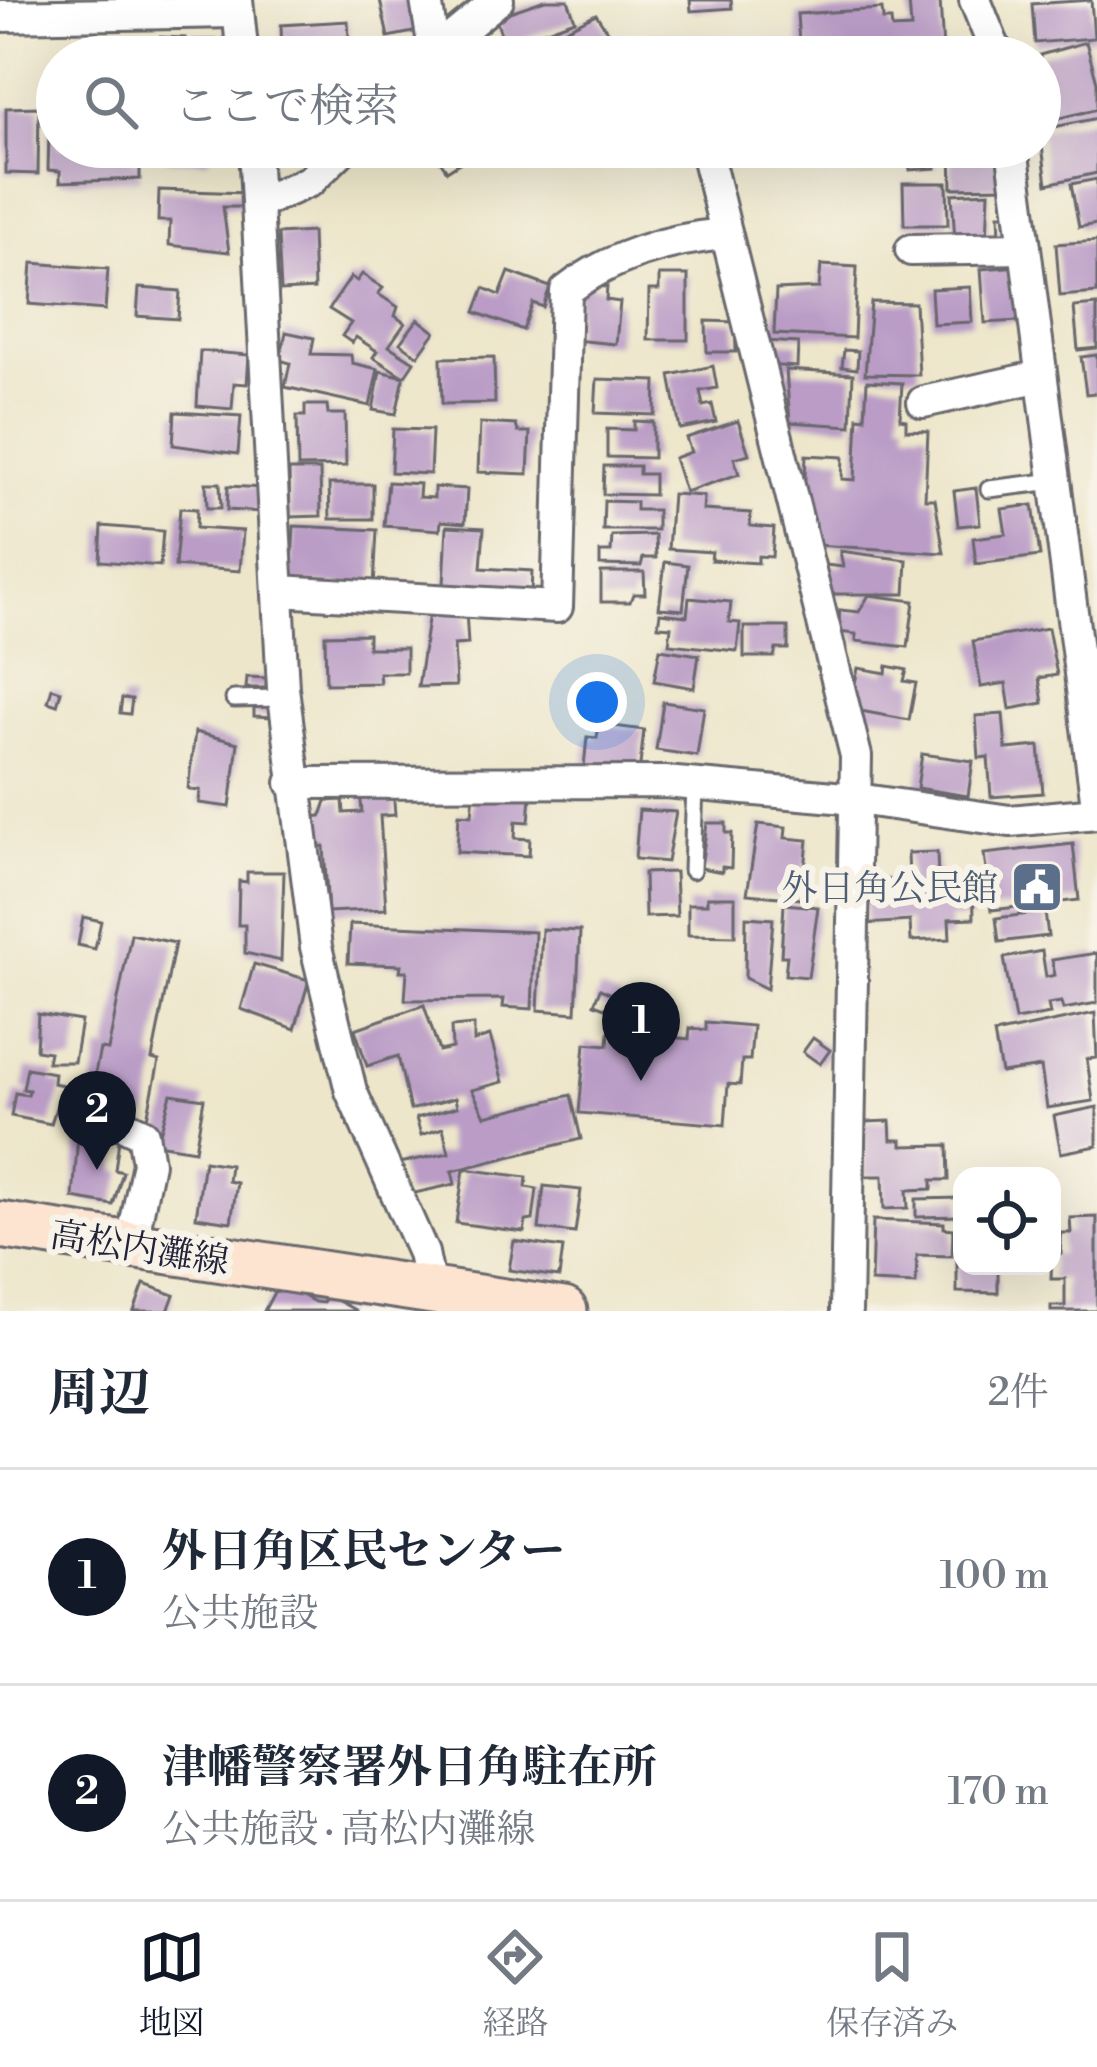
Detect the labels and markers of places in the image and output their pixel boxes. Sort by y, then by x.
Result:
public building icon: 外日角公民館 [1009,859,1065,915]
place label: 外日角公民館 [782,867,998,912]
pin: 1 [602,982,680,1081]
pin: 2 [58,1071,136,1170]

